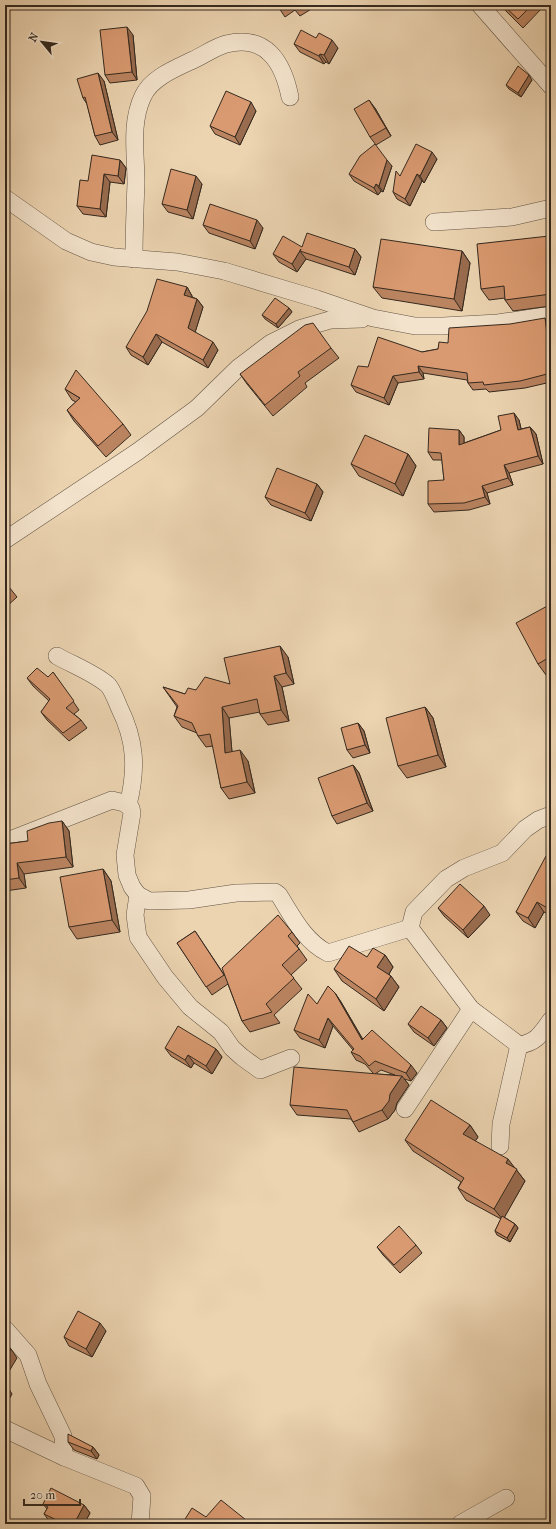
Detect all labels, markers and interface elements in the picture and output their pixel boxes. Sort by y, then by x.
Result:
north arrow [22,22,62,62]
text: N [26,30,42,44]
scale bar [24,1481,80,1507]
text: 20 m [30,1488,55,1502]

